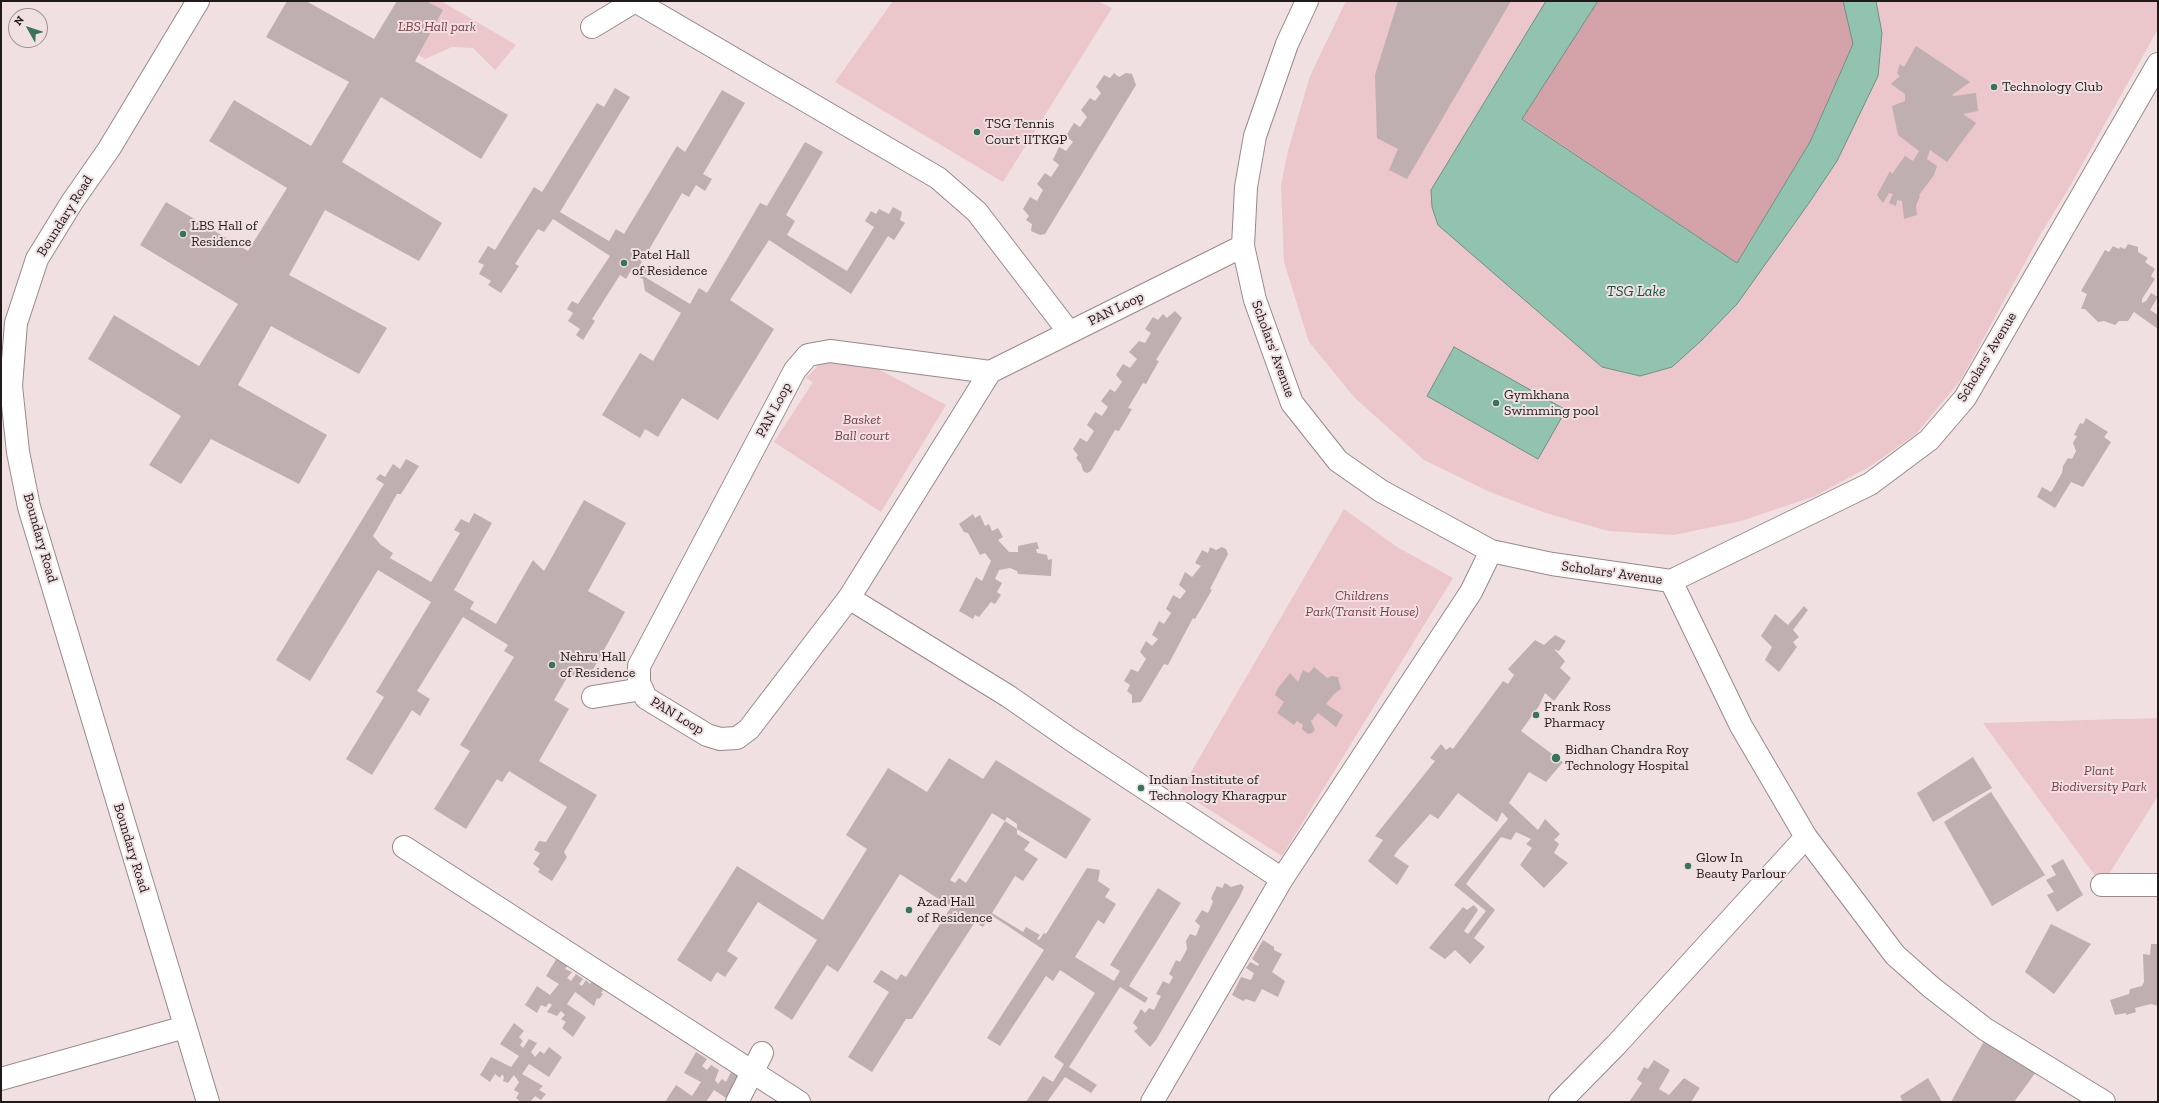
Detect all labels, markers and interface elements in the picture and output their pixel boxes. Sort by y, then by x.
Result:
north arrow [8,8,48,48]
text: N [11,13,27,28]
park label: LBS Hall park [398,19,476,35]
place label: Technology Club [2002,79,2103,95]
marker: Technology Club [1989,82,1999,92]
place label: TSG Tennis Court IITKGP [985,116,1067,148]
marker: TSG Tennis Court IITKGP [972,127,982,137]
street label: Boundary Road [33,172,97,260]
place label: LBS Hall of Residence [191,218,257,250]
marker: LBS Hall of Residence [178,229,188,239]
place label: Patel Hall of Residence [632,247,707,280]
marker: Patel Hall of Residence [619,258,629,268]
water label: TSG Lake [1607,283,1665,301]
street label: PAN Loop [1086,288,1146,330]
street label: Scholars' Avenue [1248,298,1298,400]
street label: Scholars' Avenue [1954,309,2020,405]
street label: PAN Loop [753,380,795,440]
place label: Gymkhana Swimming pool [1504,387,1599,420]
marker: Gymkhana Swimming pool [1491,398,1501,408]
park label: Basket Ball court [835,412,889,444]
street label: Boundary Road [19,491,61,585]
street label: Scholars' Avenue [1560,558,1664,588]
park label: Childrens Park(Transit House) [1305,588,1419,620]
place label: Nehru Hall of Residence [560,649,635,682]
marker: Nehru Hall of Residence [547,660,557,670]
street label: PAN Loop [647,693,707,739]
place label: Frank Ross Pharmacy [1544,699,1611,732]
marker: Frank Ross Pharmacy [1531,710,1541,720]
place label: Bidhan Chandra Roy Technology Hospital [1565,742,1689,774]
marker: Bidhan Chandra Roy Technology Hospital [1550,752,1562,764]
park label: Plant Biodiversity Park [2051,763,2147,796]
place label: Indian Institute of Technology Kharagpur [1149,772,1287,804]
marker: Indian Institute of Technology Kharagpur [1136,783,1146,793]
street label: Boundary Road [109,801,153,895]
place label: Glow In Beauty Parlour [1696,850,1786,882]
marker: Glow In Beauty Parlour [1683,861,1693,871]
place label: Azad Hall of Residence [917,894,992,926]
marker: Azad Hall of Residence [904,905,914,915]

